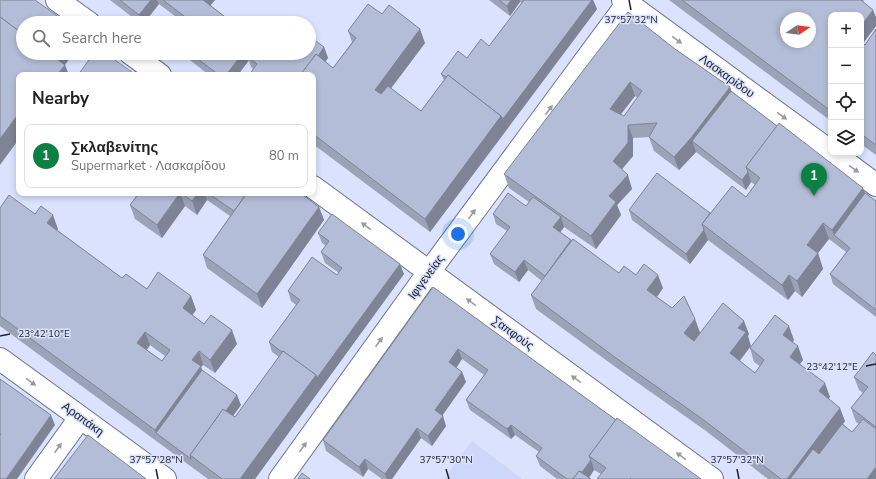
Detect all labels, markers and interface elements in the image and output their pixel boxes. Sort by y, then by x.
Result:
north arrow [780,12,816,48]
map controls [828,12,864,156]
button: + [828,12,864,48]
text: 37°57'32"N [604,13,658,27]
search box [16,16,316,60]
icon: search [30,27,52,49]
text: Search here [62,28,142,48]
one-way arrow [672,35,683,44]
button: − [828,48,864,84]
street label: Λασκαρίδου [696,51,758,101]
button: locate [828,84,864,120]
text: Nearby [32,87,89,110]
one-way arrow [545,104,553,115]
one-way arrow [777,112,788,120]
button: layers [828,120,864,156]
text: Σκλαβενίτης [71,137,158,157]
text: 1 [42,147,50,165]
text: 80 m [269,147,299,165]
text: Supermarket · Λασκαρίδου [71,157,226,175]
pin: 1 [801,163,827,196]
one-way arrow [849,165,860,173]
one-way arrow [468,209,476,220]
one-way arrow [361,222,371,230]
your location [448,224,468,244]
street label: Ιφιγενείας [404,251,448,303]
one-way arrow [466,298,476,306]
street label: Σαπφούς [489,312,537,354]
text: 23°42'10"E [18,327,70,341]
one-way arrow [375,337,383,347]
text: 23°42'12"E [806,360,858,374]
one-way arrow [571,375,581,383]
one-way arrow [26,378,37,386]
street label: Αραπάκη [59,398,107,440]
one-way arrow [299,442,307,453]
one-way arrow [54,443,62,454]
one-way arrow [675,452,686,460]
text: 37°57'28"N [129,453,183,467]
text: 37°57'30"N [419,453,473,467]
text: 37°57'32"N [710,453,764,467]

